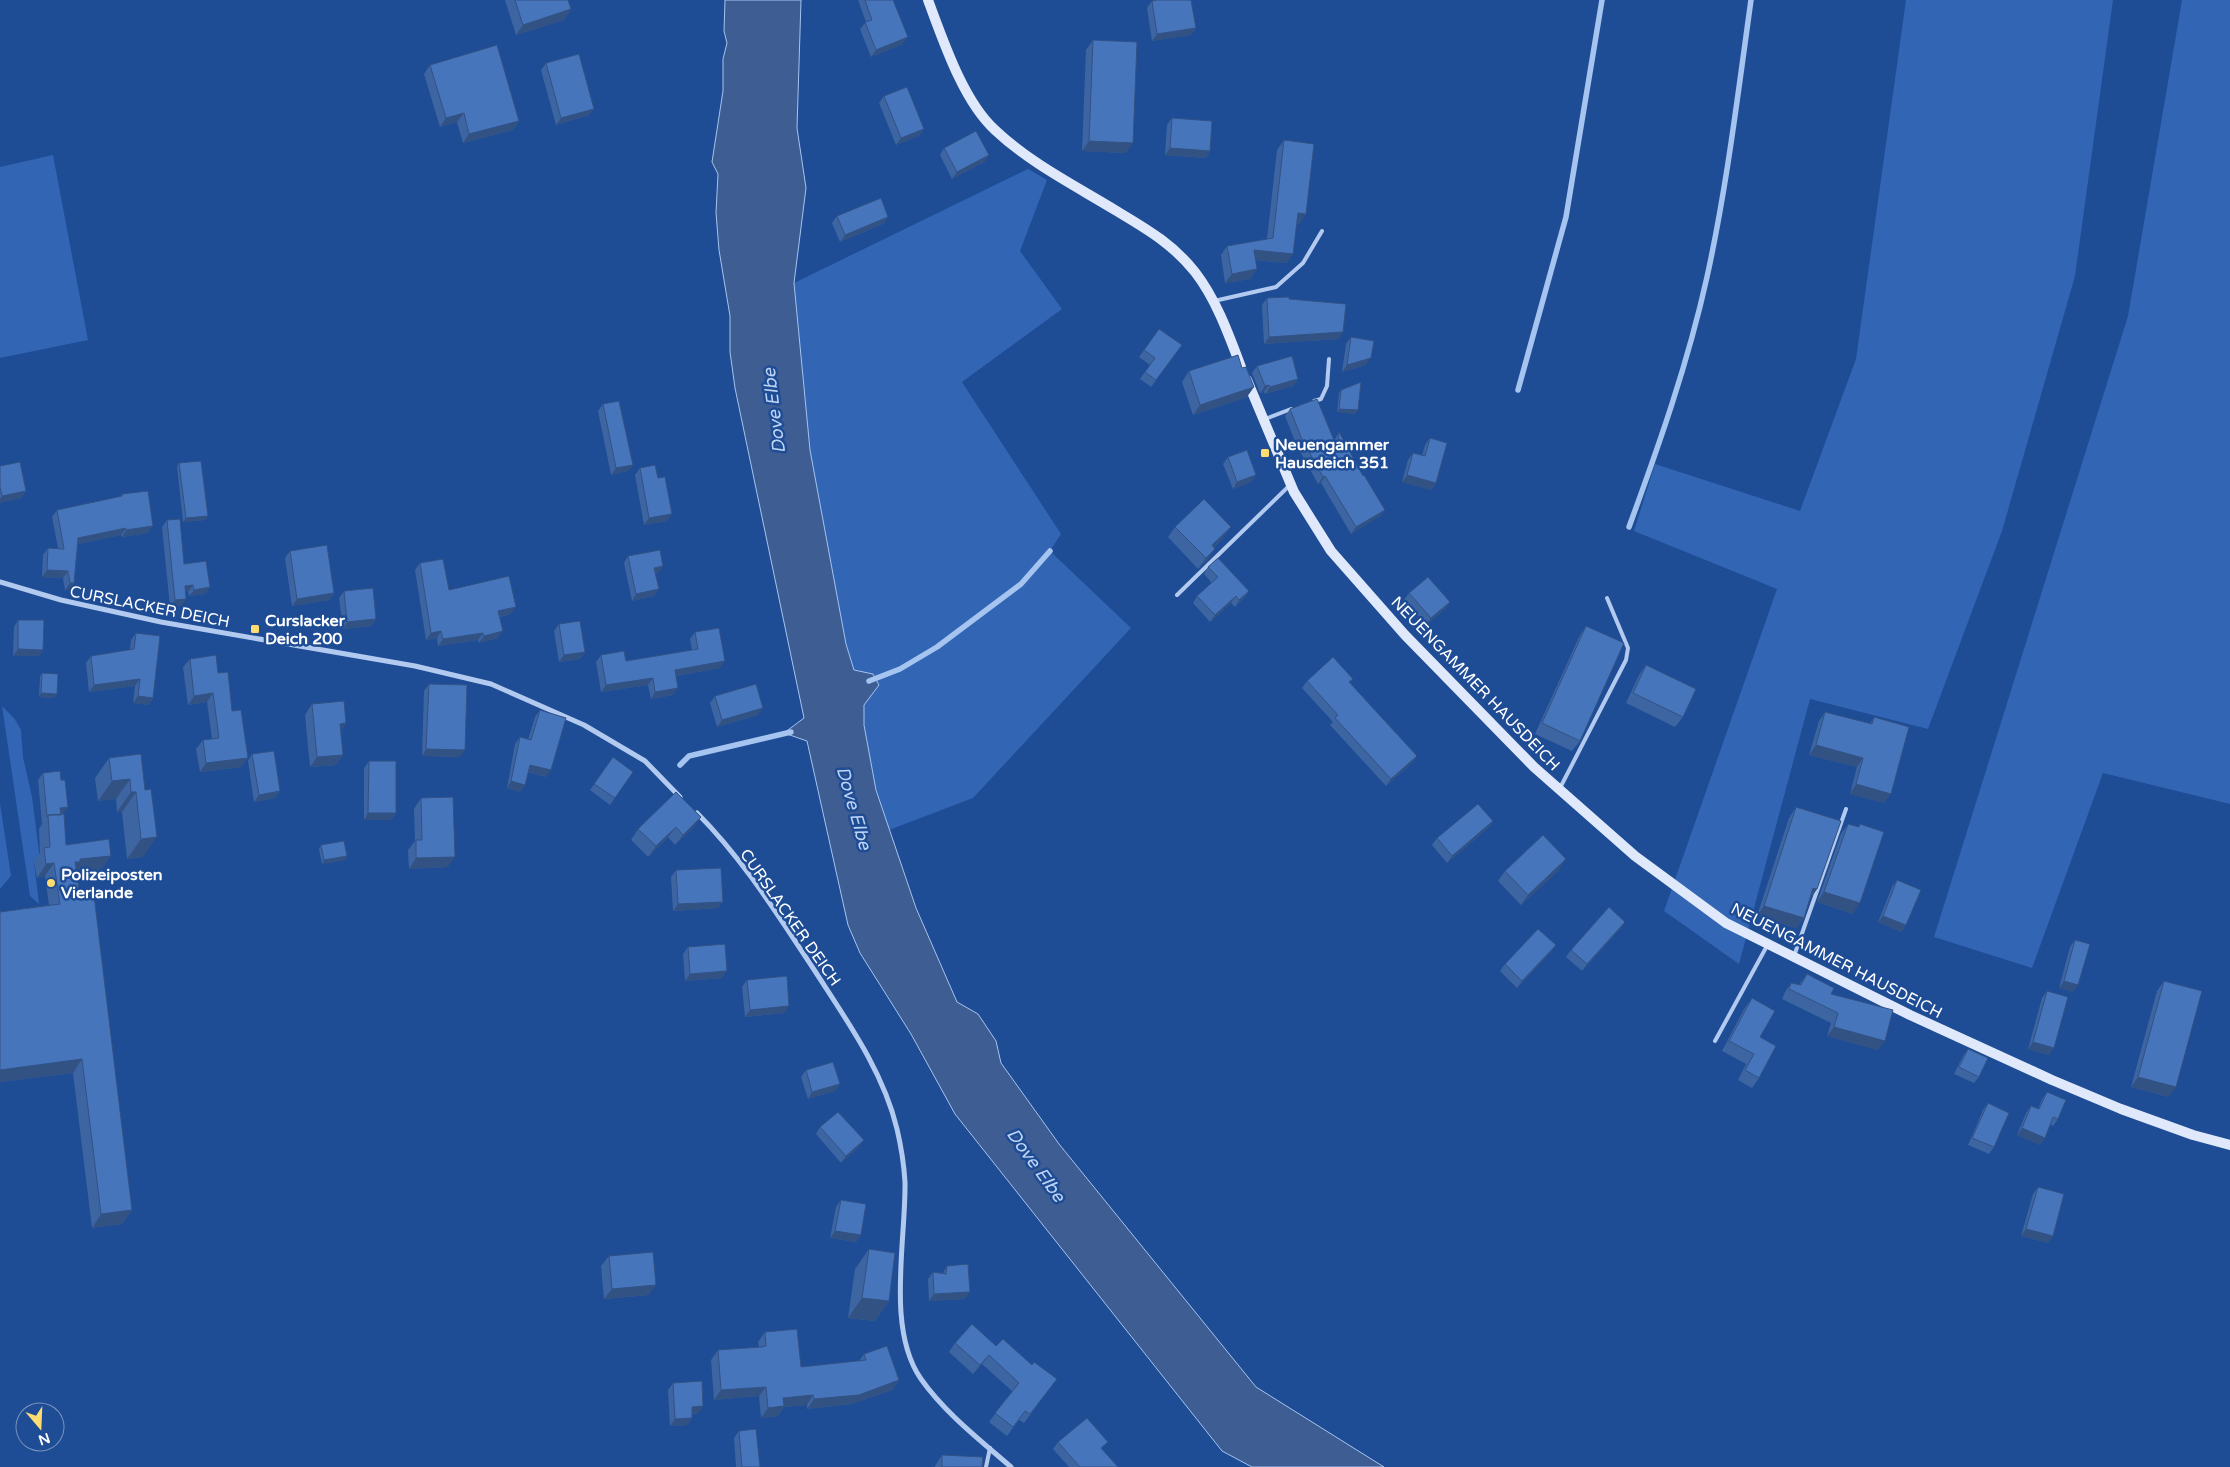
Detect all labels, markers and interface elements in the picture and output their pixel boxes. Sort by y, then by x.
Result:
water label: Dove Elbe [758,366,790,455]
place label: Neuengammer Hausdeich 351 [1275,435,1390,473]
marker: Neuengammer Hausdeich 351 [1259,447,1271,459]
street label: CURSLACKER DEICH [68,582,232,632]
street label: NEUENGAMMER HAUSDEICH [1387,592,1564,775]
place label: Curslacker Deich 200 [265,611,346,649]
marker: Curslacker Deich 200 [249,623,261,635]
water label: Dove Elbe [832,764,877,853]
street label: CURSLACKER DEICH [735,845,845,990]
place label: Polizeiposten Vierlande [61,865,162,903]
marker: Polizeiposten Vierlande [45,877,57,889]
street label: NEUENGAMMER HAUSDEICH [1727,899,1946,1023]
water label: Dove Elbe [1002,1124,1071,1207]
north arrow [15,1402,65,1452]
text: N [36,1429,52,1449]

